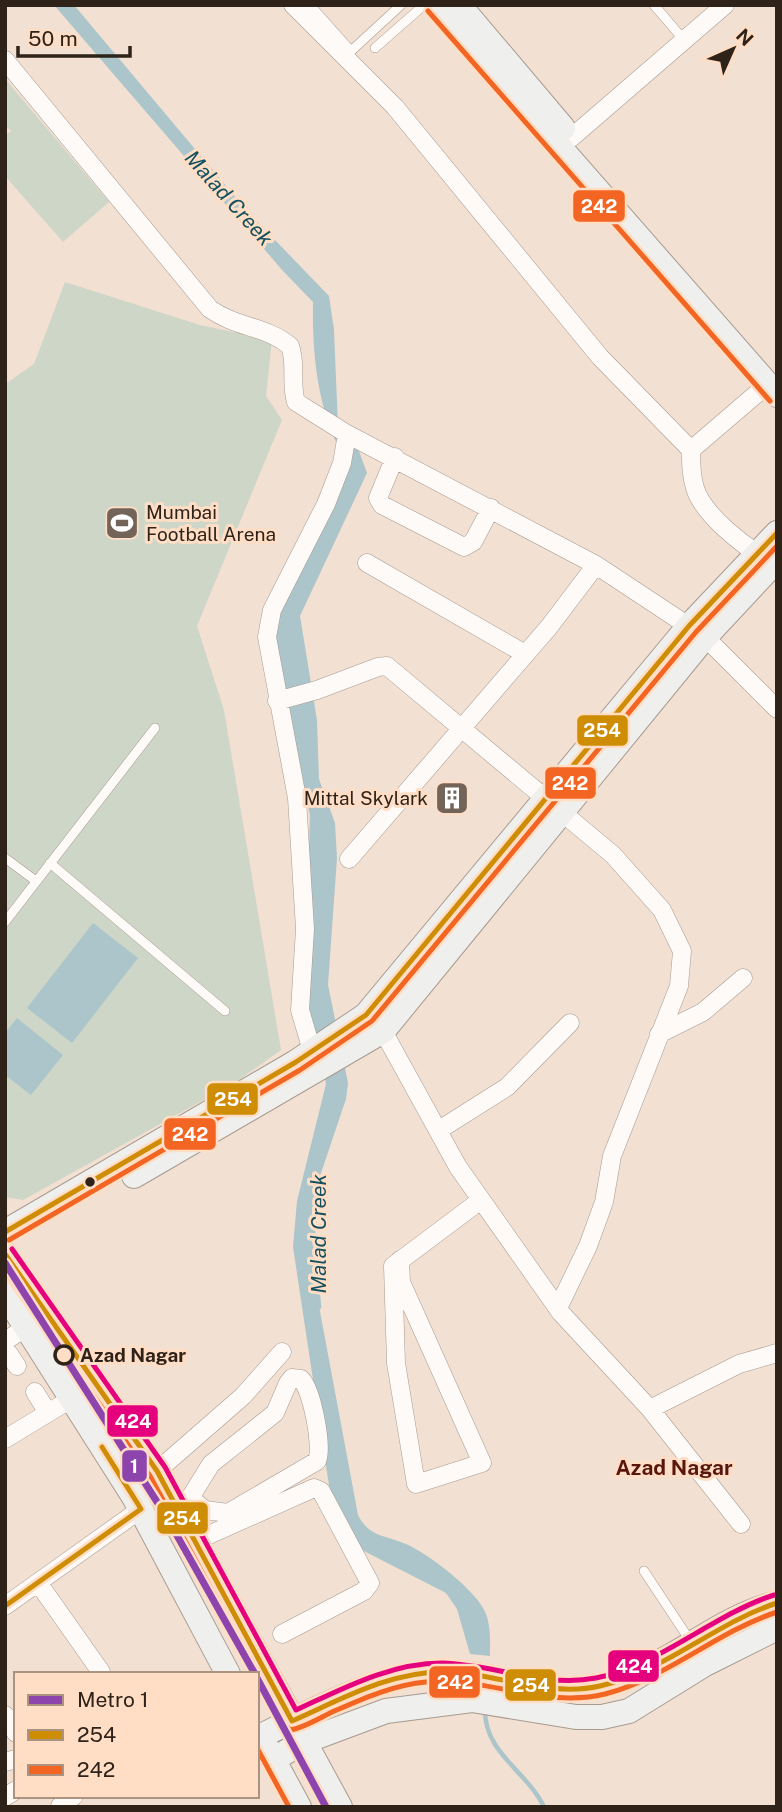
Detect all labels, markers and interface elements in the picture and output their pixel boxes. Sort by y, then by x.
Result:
scale bar [18,14,130,58]
north arrow [698,14,768,84]
text: N [732,24,758,50]
text: 50 m [28,26,78,51]
water label: Malad Creek [180,145,279,251]
line badge: 242 [572,189,626,223]
text: 242 [581,195,617,217]
place label: Mumbai Football Arena [146,501,276,545]
sports icon: Mumbai Football Arena [103,504,141,542]
line badge: 254 [576,714,629,747]
text: 254 [583,719,621,741]
line badge: 242 [544,766,597,800]
text: 242 [552,772,588,794]
building icon: Mittal Skylark [433,779,471,817]
place label: Mittal Skylark [304,787,428,809]
line badge: 254 [206,1082,259,1116]
text: 254 [214,1088,252,1110]
line badge: 242 [163,1117,217,1151]
text: 242 [172,1123,208,1145]
water label: Malad Creek [306,1174,331,1294]
unlabelled marker [83,1175,97,1189]
place label: Azad Nagar [80,1344,186,1366]
marker: Azad Nagar [54,1345,74,1365]
line badge: 424 [106,1404,159,1438]
text: 424 [115,1410,152,1432]
line badge: 1 [121,1449,148,1483]
text: 1 [130,1455,138,1477]
district label: Azad Nagar [615,1455,733,1480]
line badge: 254 [156,1501,209,1535]
text: 254 [163,1507,201,1529]
line badge: 424 [607,1649,660,1683]
text: 424 [616,1655,653,1677]
line badge: 242 [428,1665,481,1699]
line badge: 254 [504,1668,557,1702]
text: 242 [437,1671,473,1693]
legend [14,1672,259,1798]
text: 254 [512,1674,550,1696]
text: Metro 1 [77,1687,148,1712]
text: 254 [77,1722,116,1747]
text: 242 [77,1757,115,1782]

